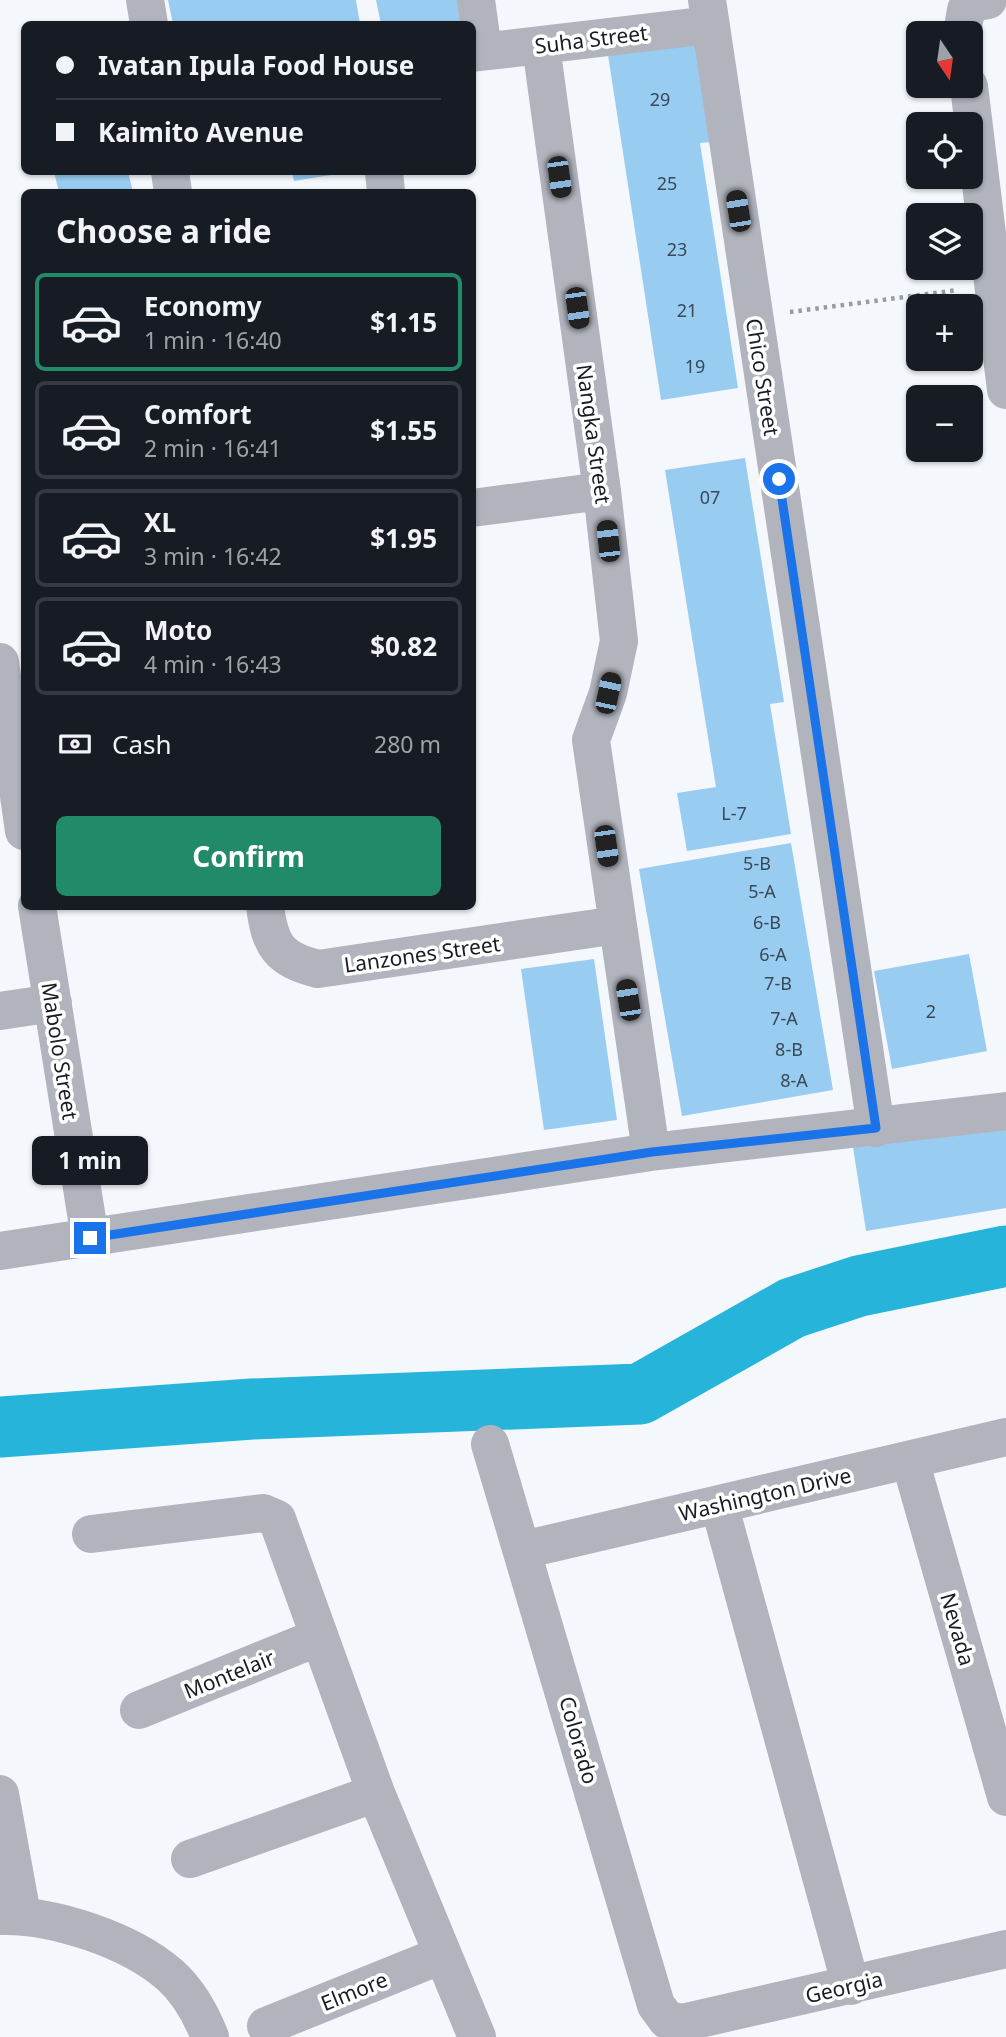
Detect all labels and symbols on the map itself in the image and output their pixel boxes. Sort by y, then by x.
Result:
street label: Suha Street [533,18,649,60]
north arrow [906,21,984,98]
house number: 29 [650,87,670,111]
car [546,155,573,199]
house number: 25 [657,171,677,195]
car [725,189,752,233]
house number: 23 [667,237,687,261]
car [564,286,591,330]
house number: 21 [677,298,697,322]
street label: Chico Street [740,316,786,438]
house number: 19 [685,354,705,378]
street label: Nangka Street [570,362,618,506]
route start [763,463,795,495]
house number: 07 [700,485,720,509]
car [596,519,621,563]
car [594,670,623,716]
house number: L-7 [721,801,747,825]
car [593,824,620,868]
house number: 5-B [743,851,771,875]
house number: 5-A [748,879,776,903]
house number: 6-B [753,910,781,934]
street label: Lanzones Street [342,929,502,979]
house number: 6-A [759,942,787,966]
house number: 7-B [764,971,792,995]
car [615,978,642,1022]
street label: Mabolo Street [35,980,85,1122]
house number: 2 [926,999,936,1023]
house number: 7-A [770,1006,798,1030]
house number: 8-B [775,1037,803,1061]
house number: 8-A [780,1068,808,1092]
callout: 1 min [32,1136,148,1186]
route end [74,1222,106,1254]
street label: Washington Drive [676,1461,854,1527]
street label: Nevada [934,1589,982,1669]
street label: Montelair [180,1643,279,1705]
street label: Colorado [553,1693,605,1787]
street label: Elmore [317,1965,391,2017]
street label: Georgia [803,1965,885,2009]

